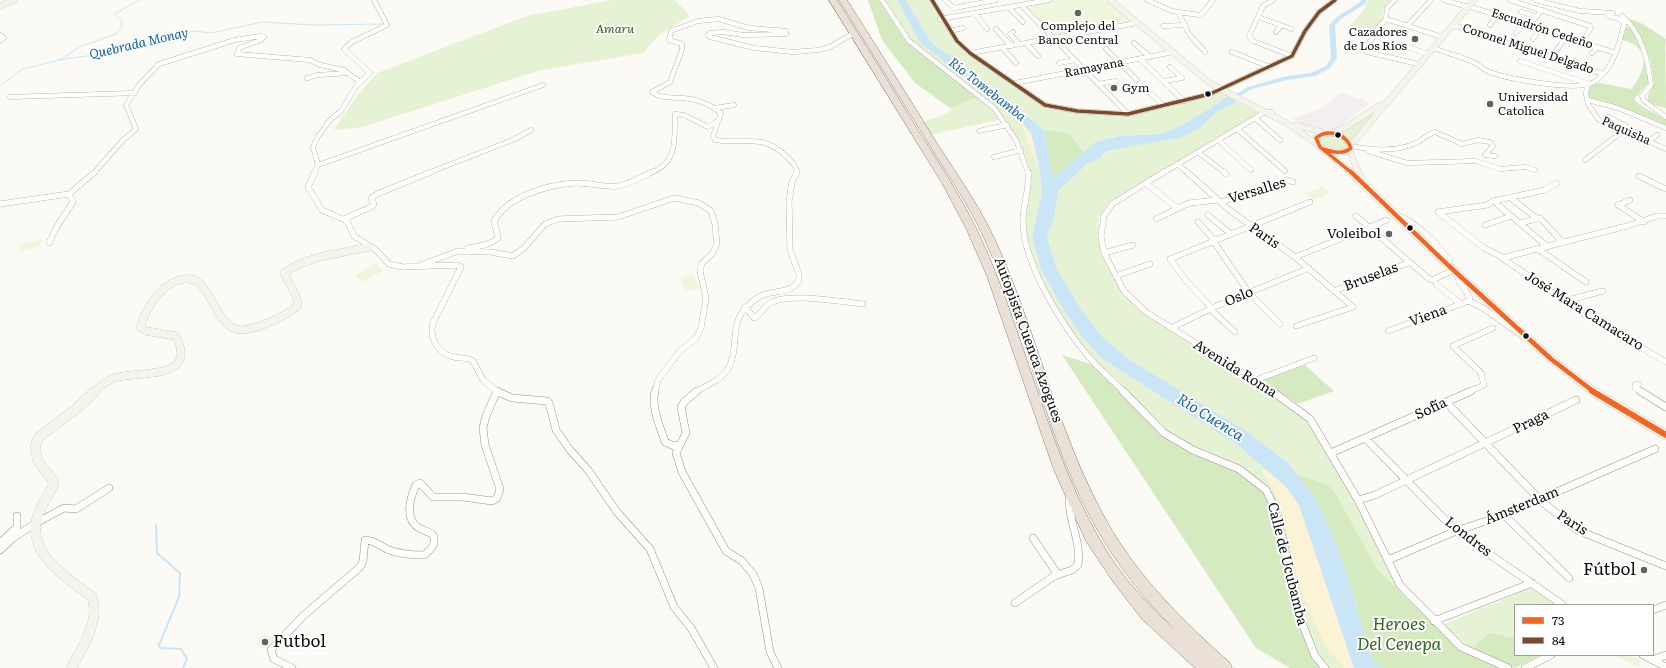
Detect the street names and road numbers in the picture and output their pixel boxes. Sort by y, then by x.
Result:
street label: Escuadrón Cedeño [1489,6,1595,52]
street label: Coronel Miguel Delgado [1461,21,1595,77]
street label: Ramayana [1063,55,1125,81]
street label: Paquisha [1599,114,1653,148]
street label: Versalles [1226,174,1288,208]
street label: Paris [1245,220,1283,252]
street label: Autopista Cuenca Azogues [990,255,1066,425]
street label: Bruselas [1342,259,1400,295]
street label: José Mara Camacaro [1521,268,1647,354]
street label: Oslo [1222,283,1256,311]
street label: Viena [1407,301,1449,331]
street label: Avenida Roma [1190,336,1280,402]
street label: Sofía [1412,394,1450,424]
street label: Praga [1510,406,1552,438]
street label: Ámsterdam [1483,484,1561,528]
street label: Calle de Ucubamba [1264,501,1310,627]
street label: Paris [1553,507,1591,539]
street label: Londres [1441,514,1495,560]

